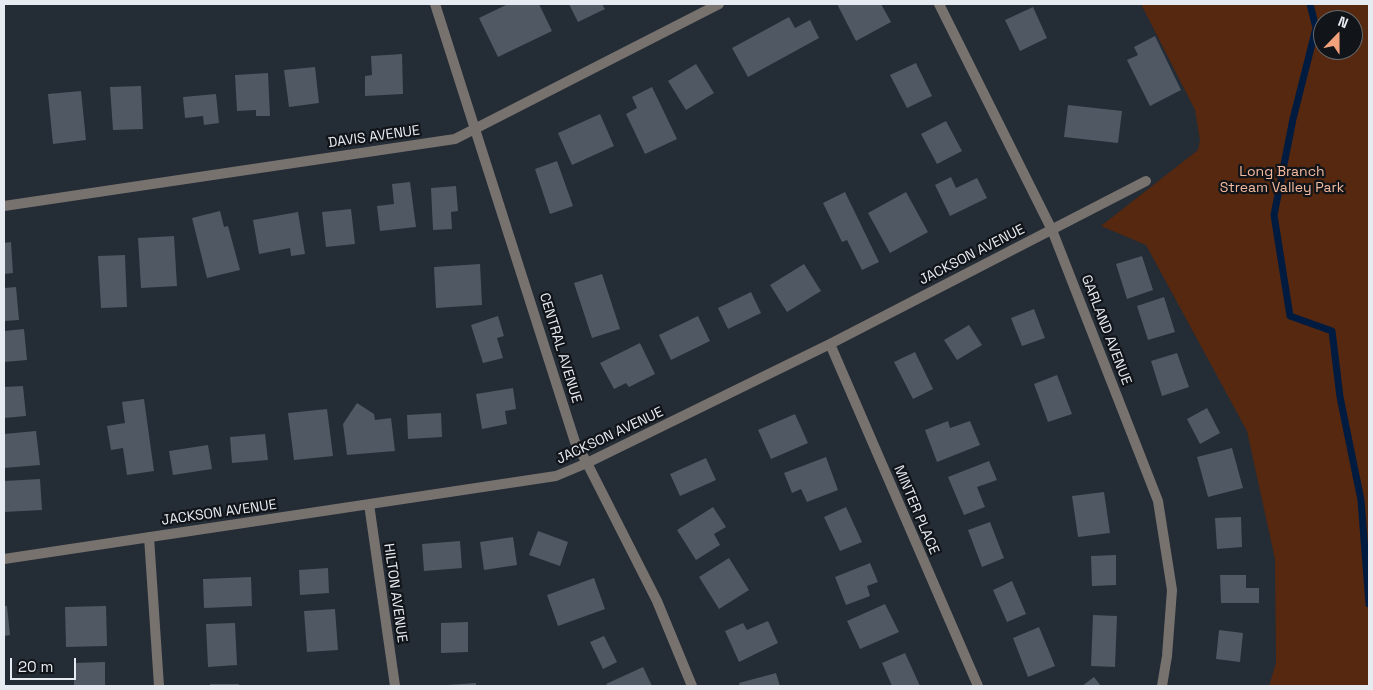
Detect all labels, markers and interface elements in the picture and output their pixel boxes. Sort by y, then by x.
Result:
north arrow [1313,10,1363,60]
text: N [1336,12,1351,32]
street label: DAVIS AVENUE [327,122,421,152]
park label: Long Branch Stream Valley Park [1220,164,1344,196]
street label: JACKSON AVENUE [917,221,1027,289]
street label: GARLAND AVENUE [1077,273,1135,387]
street label: CENTRAL AVENUE [535,291,585,405]
street label: JACKSON AVENUE [554,404,666,468]
street label: MINTER PLACE [890,463,942,557]
street label: JACKSON AVENUE [160,497,278,529]
street label: HILTON AVENUE [380,542,410,644]
scale bar [12,648,79,680]
text: 20 m [18,657,53,676]

